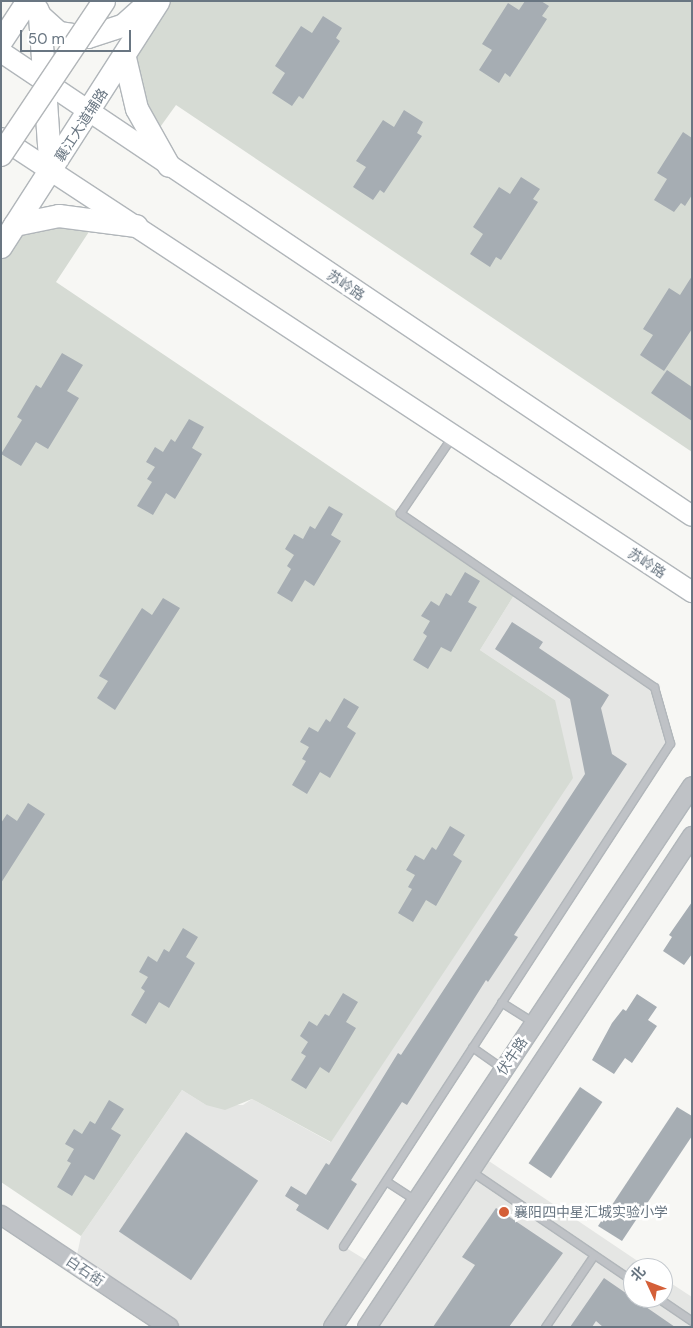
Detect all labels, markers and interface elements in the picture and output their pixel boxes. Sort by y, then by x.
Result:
scale bar [22,20,134,52]
text: 50 m [28,29,65,49]
street label: 襄江大道辅路 [51,85,111,165]
street label: 苏岭路 [324,266,368,304]
street label: 苏岭路 [625,545,669,581]
street label: 伏牛路 [493,1034,531,1078]
place label: 襄阳四中星汇城实验小学 [514,1204,668,1220]
marker: 襄阳四中星汇城实验小学 [498,1206,510,1218]
street label: 白石街 [63,1252,107,1290]
north arrow [623,1258,673,1308]
text: 北 [626,1262,649,1285]

